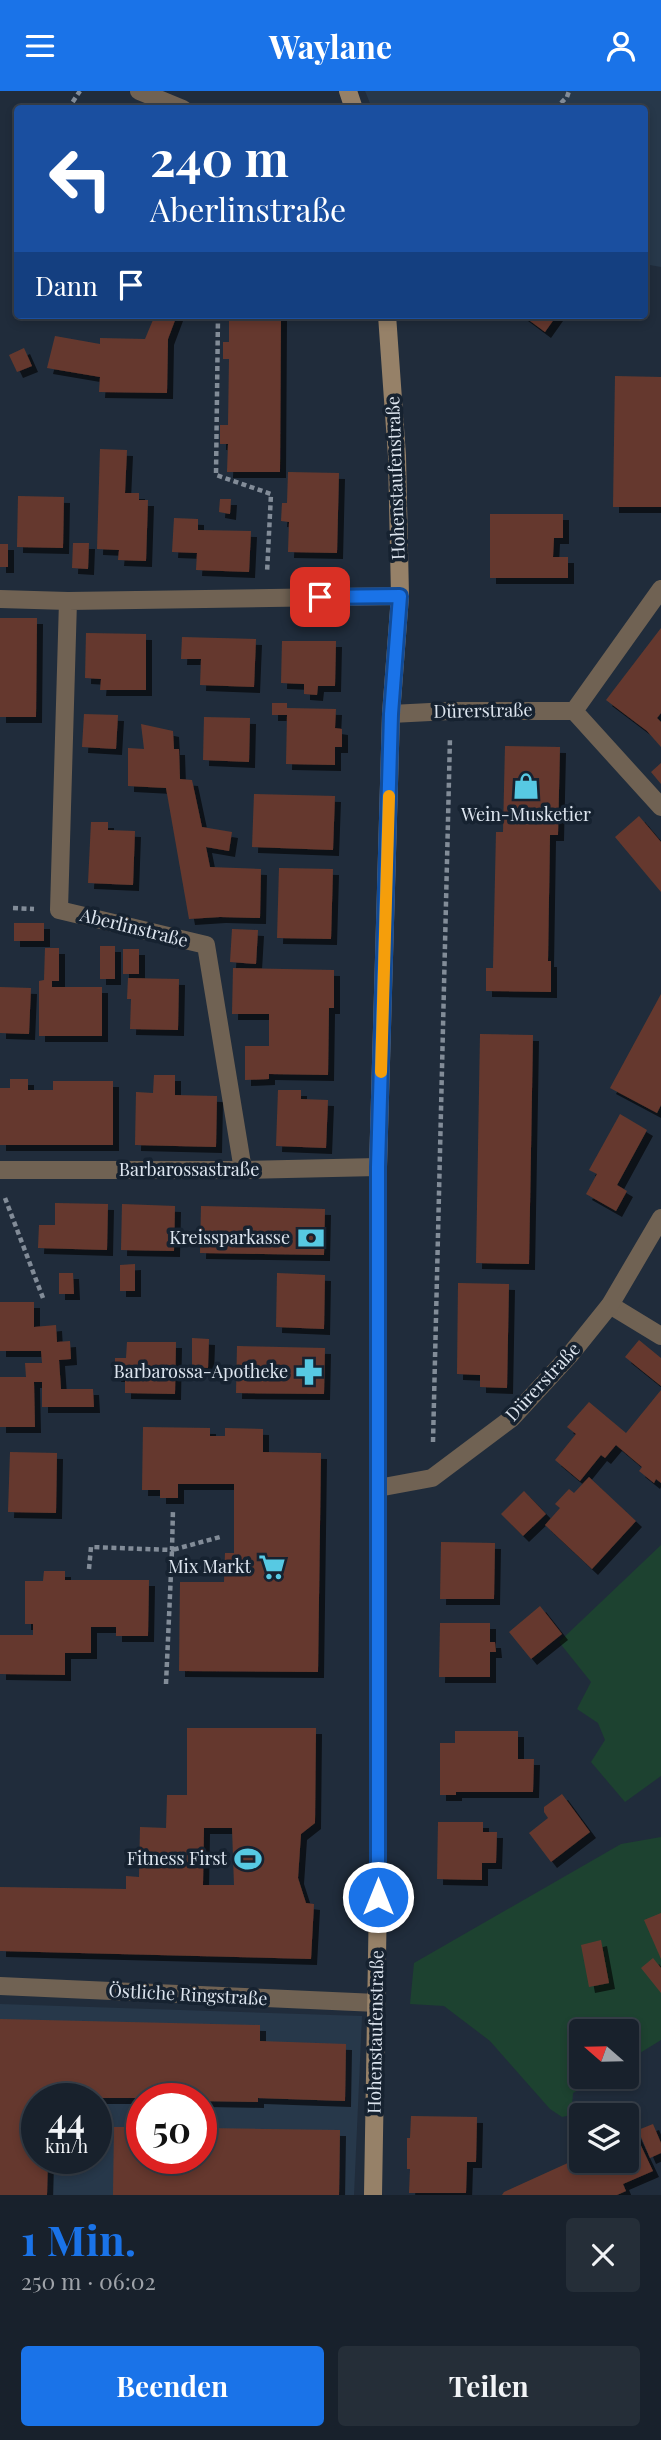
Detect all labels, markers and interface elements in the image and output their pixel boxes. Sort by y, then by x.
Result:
text: Waylane [269,24,392,67]
icon: menu [21,27,59,65]
icon: person [602,27,640,65]
text: 240 m [150,124,289,189]
icon: left [35,133,126,224]
text: Aberlinstraße [150,187,346,230]
icon: arrive [112,266,150,304]
text: Dann [35,268,98,303]
street label: Hohenstaufenstraße [380,396,410,560]
pin [290,567,350,627]
icon: arrive [301,578,339,616]
street label: Dürerstraße [433,697,533,723]
shop icon: Wein-Musketier [511,771,541,801]
place label: Wein-Musketier [460,802,591,826]
street label: Aberlinstraße [77,902,191,952]
street label: Barbarossastraße [119,1157,259,1181]
bank icon: Kreissparkasse [296,1223,326,1253]
place label: Kreissparkasse [169,1225,290,1249]
street label: Dürerstraße [500,1337,585,1426]
pharmacy icon: Barbarossa-Apotheke [294,1357,324,1387]
place label: Barbarossa-Apotheke [114,1359,288,1383]
supermarket icon: Mix Markt [257,1552,287,1582]
place label: Mix Markt [168,1554,252,1578]
sports icon: Fitness First [233,1844,263,1874]
place label: Fitness First [127,1846,228,1870]
position arrow [341,1860,415,1934]
street label: Hohenstaufenstraße [362,1950,388,2114]
street label: Östliche Ringstraße [108,1978,268,2010]
north arrow [569,2019,639,2089]
map controls [569,2019,639,2173]
speed limit sign: 50 [126,2083,217,2174]
text: 44 [48,2096,85,2143]
button: layers [569,2103,639,2173]
text: km/h [45,2134,88,2158]
text: 1 Min. [21,2211,136,2267]
button: close [566,2218,640,2292]
text: 250 m · 06:02 [21,2265,156,2296]
button: Beenden [21,2346,324,2426]
button: Teilen [338,2346,640,2426]

